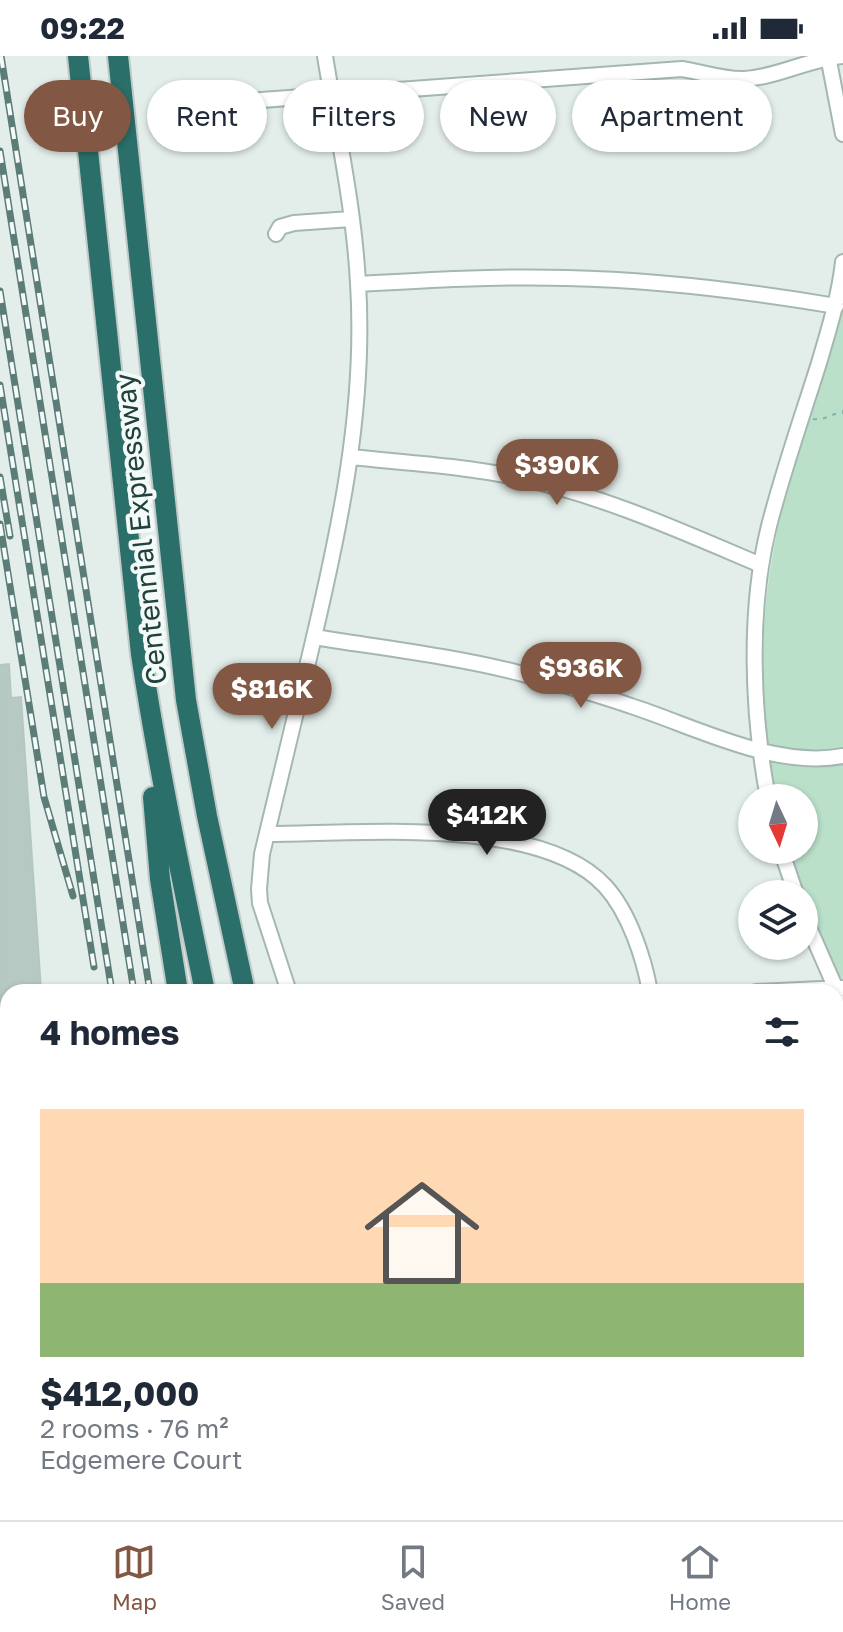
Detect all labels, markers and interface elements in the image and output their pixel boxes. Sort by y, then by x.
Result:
text: 09:22 [40,10,125,46]
chip: Buy [24,80,131,152]
chip: Rent [147,80,267,152]
chip: Filters [283,80,424,152]
chip: New [440,80,556,152]
chip: Apartment [572,80,772,152]
street label: Centennial Expressway [107,371,173,686]
pin: $390K [501,439,613,507]
text: $390K [514,449,600,480]
pin: $936K [525,642,637,710]
text: $936K [538,652,624,683]
pin: $816K [216,663,328,731]
text: $816K [231,673,313,704]
north arrow [738,784,818,864]
map controls [738,784,818,960]
pin: $412K [431,789,543,857]
text: $412K [446,799,528,830]
button: layers [738,880,818,960]
icon: filters [760,1010,804,1054]
text: 4 homes [40,1012,180,1052]
icon: home [350,1161,494,1305]
text: $412,000 [40,1373,199,1413]
text: 2 rooms · 76 m² [40,1413,229,1444]
text: Edgemere Court [40,1444,242,1475]
tab: Map [112,1540,157,1615]
tab: Saved [381,1540,445,1615]
tab: Home [669,1540,731,1615]

